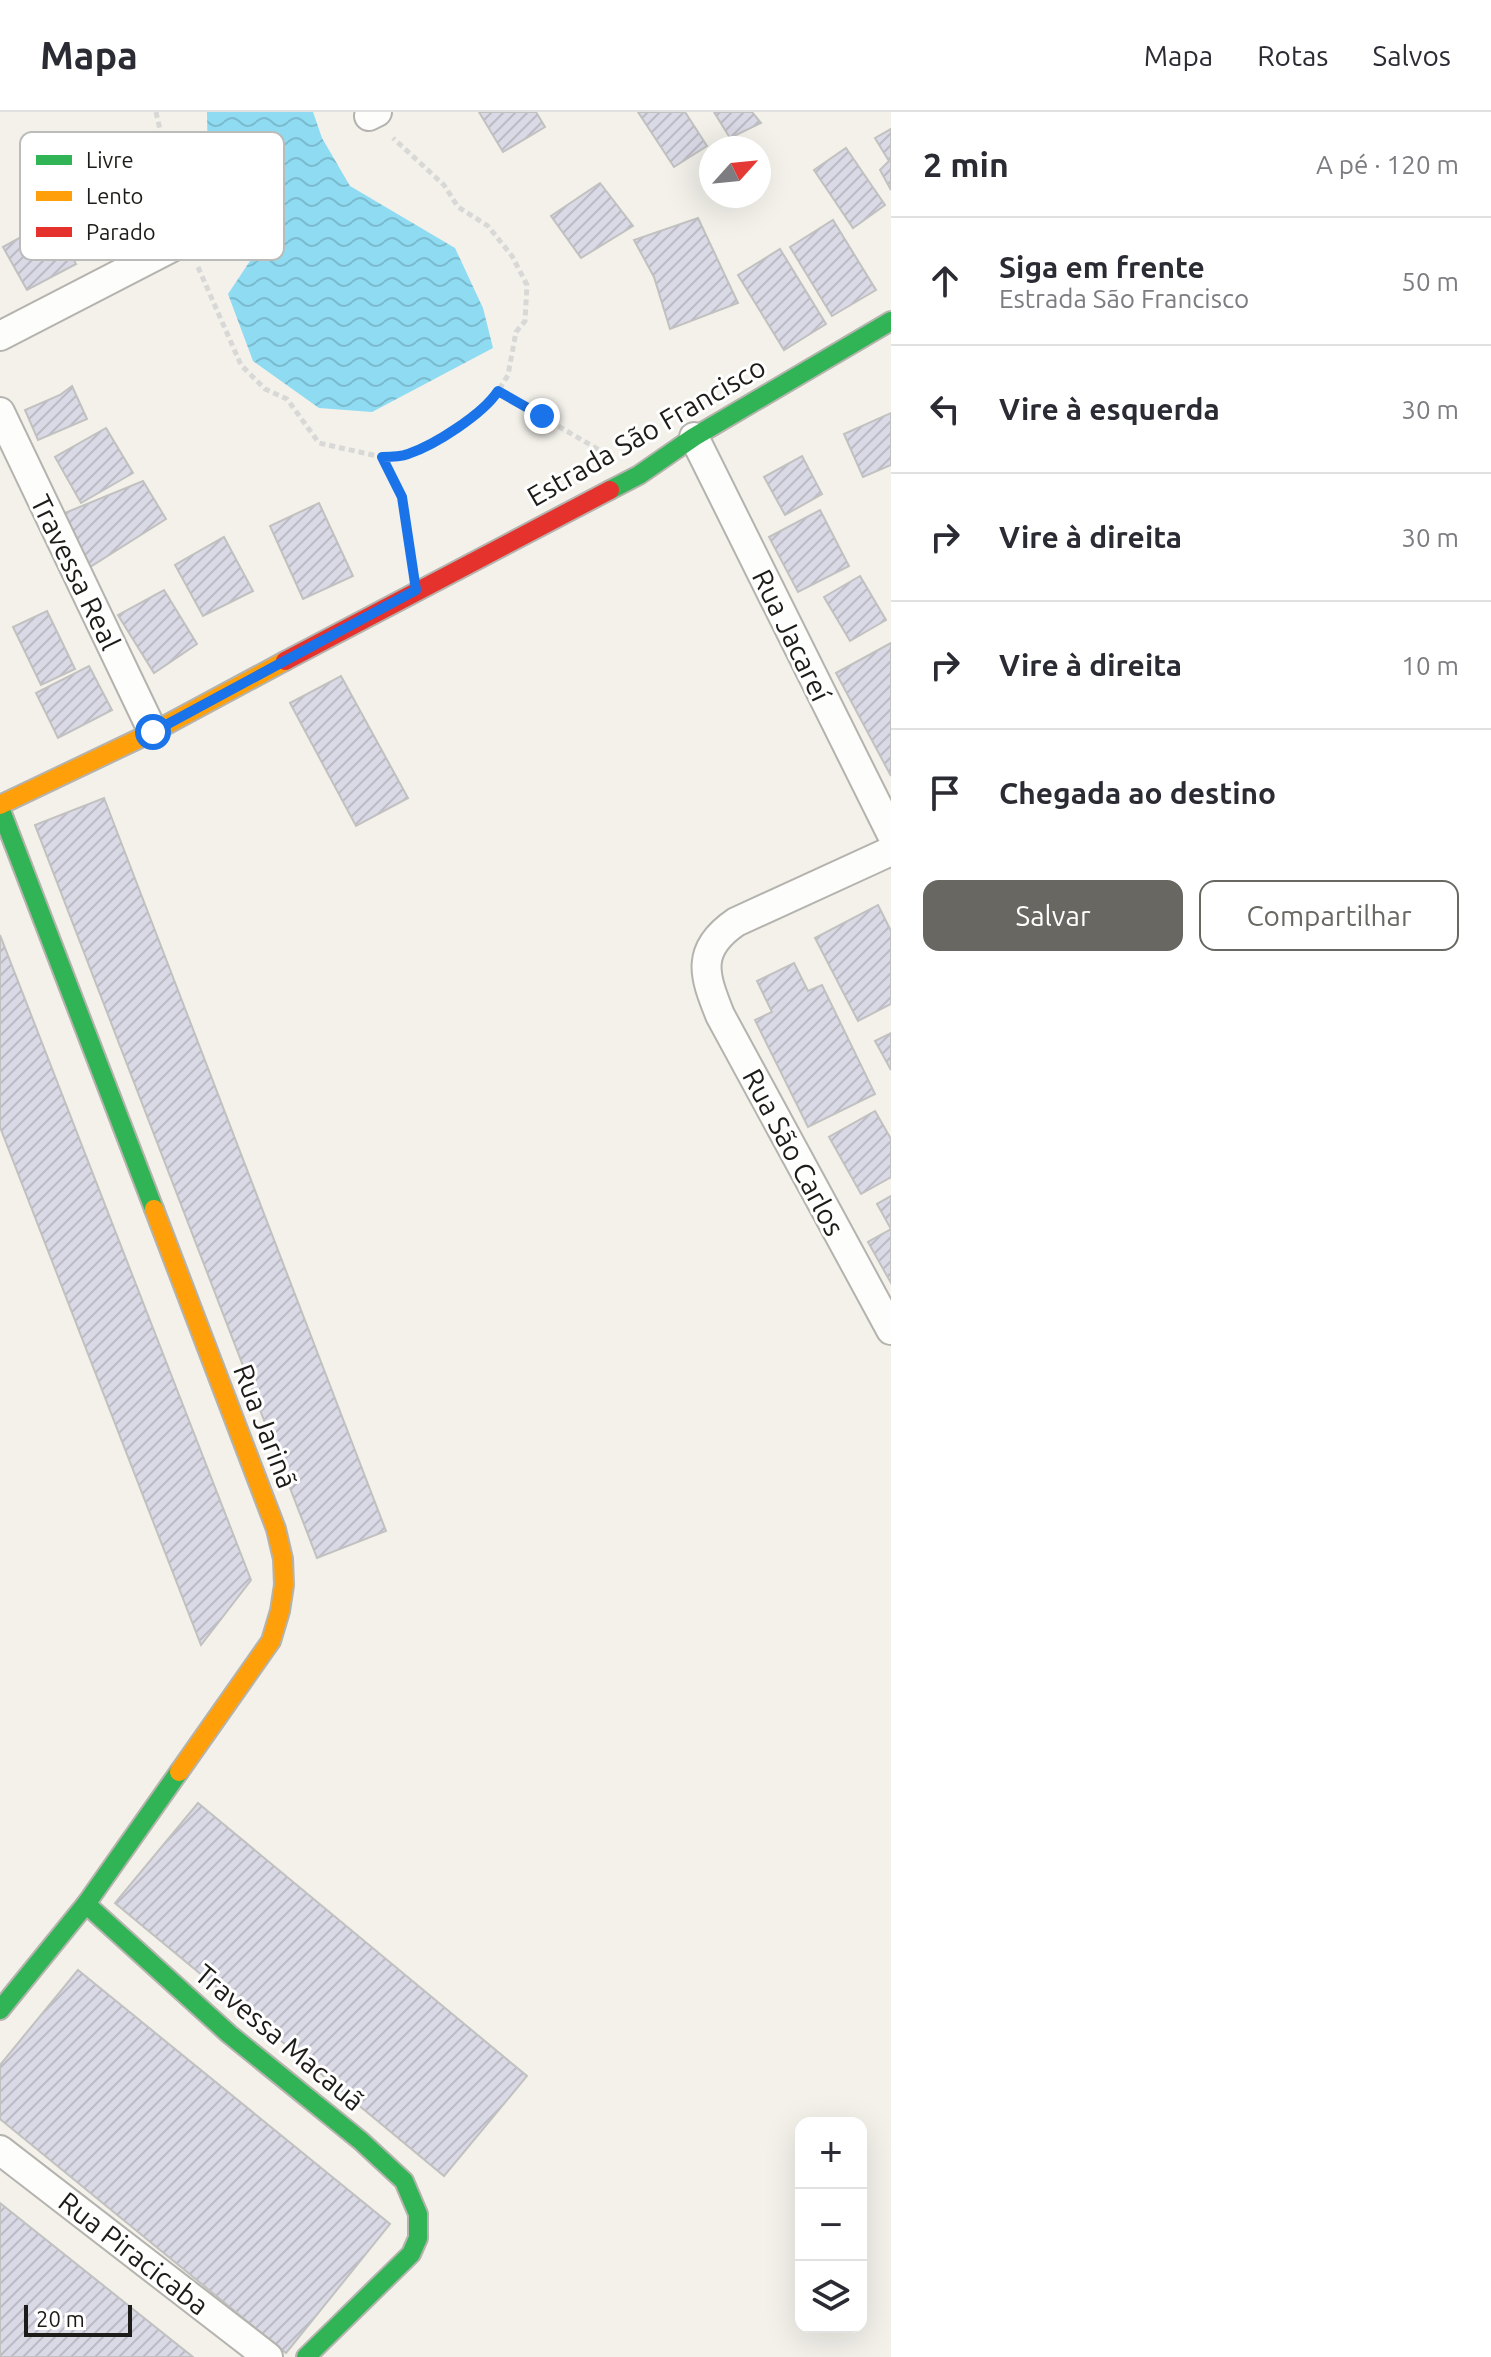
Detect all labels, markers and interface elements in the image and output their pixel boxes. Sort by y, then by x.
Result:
text: Mapa [40,34,138,76]
text: Mapa [1144,40,1213,71]
text: Rotas [1257,40,1328,71]
text: Salvos [1372,40,1451,71]
legend [20,132,284,260]
north arrow [699,136,771,208]
text: 2 min [923,145,1009,183]
text: Livre [86,147,134,172]
text: A pé · 120 m [1316,150,1459,179]
text: Lento [86,183,143,208]
text: Parado [86,219,156,244]
text: Siga em frente [999,250,1205,284]
icon: ahead [923,259,967,303]
text: 50 m [1401,267,1459,296]
text: Estrada São Francisco [999,284,1249,313]
street label: Estrada São Francisco [522,350,770,512]
icon: left [923,387,967,431]
text: Vire à esquerda [999,392,1220,426]
text: 30 m [1401,395,1459,424]
route end [524,398,560,434]
street label: Travessa Real [25,490,127,654]
icon: right [923,515,967,559]
text: Vire à direita [999,520,1182,554]
text: 30 m [1401,523,1459,552]
street label: Rua Jacareí [747,564,838,707]
icon: right [923,643,967,687]
text: Vire à direita [999,648,1182,682]
text: 10 m [1401,651,1459,680]
route start [135,714,171,750]
icon: arrive [923,771,967,815]
text: Chegada ao destino [999,776,1276,810]
button: Salvar [923,880,1183,951]
button: Compartilhar [1199,880,1459,951]
street label: Rua São Carlos [737,1063,851,1241]
street label: Rua Jarinã [228,1360,304,1492]
street label: Travessa Macauã [190,1958,370,2116]
map controls [795,2117,867,2333]
button: + [795,2117,867,2189]
street label: Rua Piracicaba [53,2185,215,2321]
button: − [795,2189,867,2261]
button: layers [795,2261,867,2333]
scale bar [24,2301,132,2337]
text: 20 m [36,2306,85,2331]

